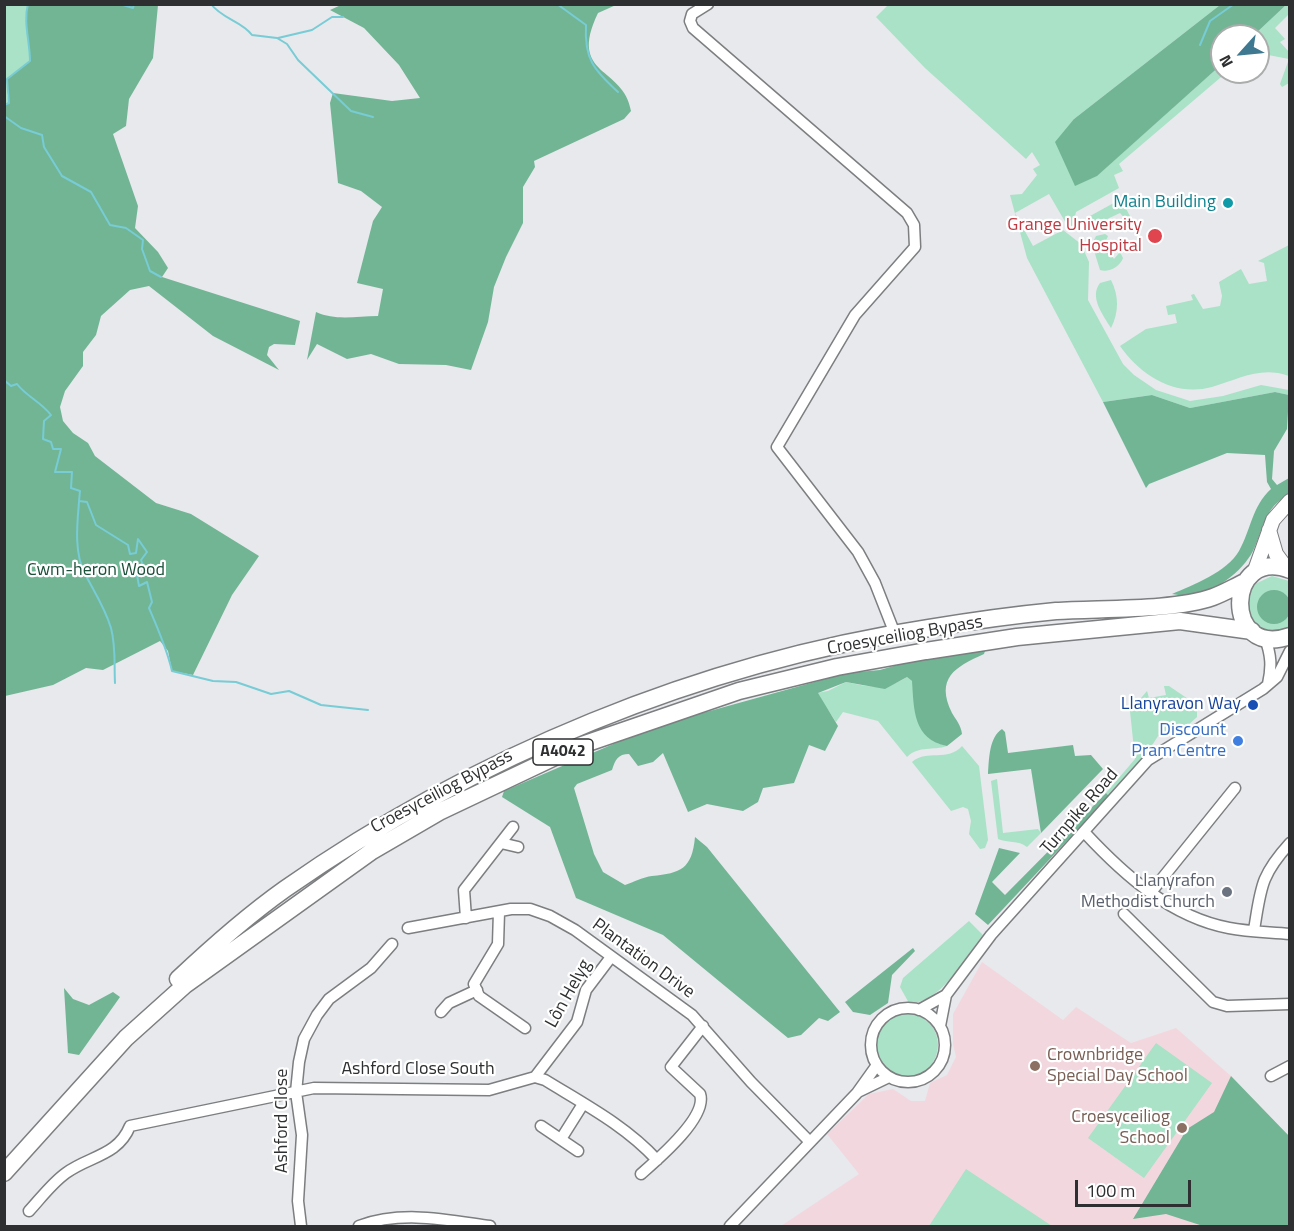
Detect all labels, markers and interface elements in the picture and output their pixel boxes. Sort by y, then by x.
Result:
north arrow [1210,24,1270,84]
text: N [1213,51,1239,72]
place label: Main Building [1113,192,1216,214]
marker: Main Building [1221,196,1235,210]
place label: Grange University Hospital [1007,215,1142,258]
marker: Grange University Hospital [1146,227,1164,245]
park label: Cwm-heron Wood [27,560,165,582]
street label: Croesyceiliog Bypass [825,612,985,660]
place label: Llanyravon Way [1121,694,1241,716]
marker: Llanyravon Way [1246,698,1260,712]
place label: Discount Pram Centre [1131,720,1226,762]
marker: Discount Pram Centre [1231,734,1245,748]
road number: A4042 [533,739,593,765]
street label: Croesyceiliog Bypass [367,745,517,839]
street label: Turnpike Road [1037,764,1123,860]
place label: Llanyrafon Methodist Church [1081,871,1215,914]
marker: Llanyrafon Methodist Church [1220,885,1234,899]
street label: Plantation Drive [587,915,699,1003]
street label: Lôn Helyg [541,956,597,1032]
place label: Crownbridge Special Day School [1047,1045,1188,1088]
street label: Ashford Close South [341,1059,495,1081]
marker: Crownbridge Special Day School [1028,1059,1042,1073]
street label: Ashford Close [272,1069,294,1173]
place label: Croesyceiliog School [1071,1107,1170,1150]
marker: Croesyceiliog School [1175,1121,1189,1135]
scale bar [1078,1168,1194,1206]
text: 100 m [1086,1177,1135,1204]

